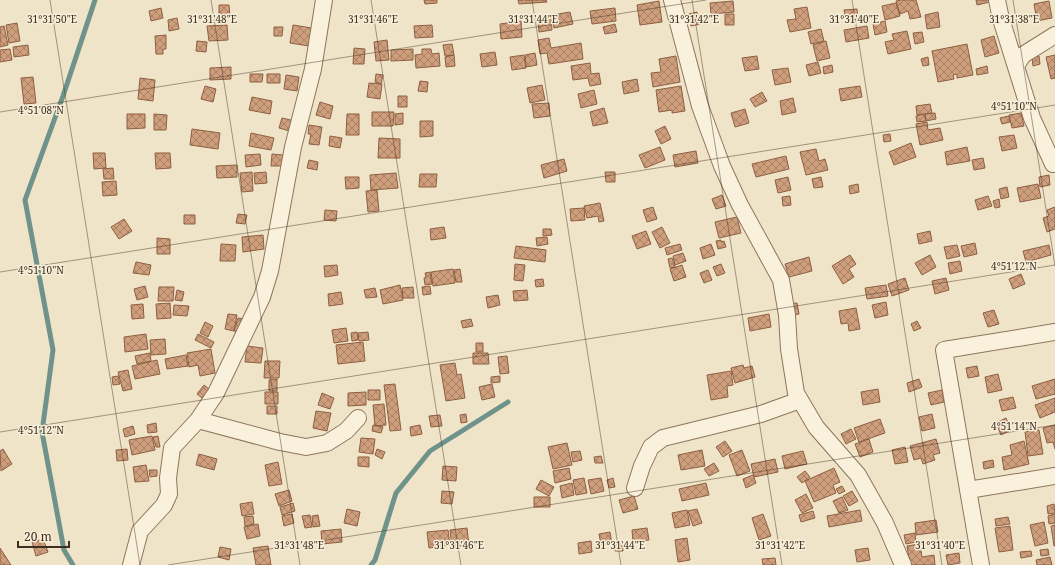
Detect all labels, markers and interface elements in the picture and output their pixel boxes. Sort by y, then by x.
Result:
text: 31°31'50"E [27,12,77,26]
text: 31°31'48"E [187,12,237,26]
text: 31°31'46"E [348,12,398,26]
text: 31°31'44"E [508,12,558,26]
text: 31°31'42"E [669,12,719,26]
text: 31°31'40"E [829,12,879,26]
text: 31°31'38"E [989,12,1039,26]
text: 4°51'10"N [991,99,1037,113]
text: 4°51'08"N [18,103,64,117]
text: 4°51'12"N [991,259,1037,273]
text: 4°51'10"N [18,263,64,277]
text: 4°51'14"N [991,419,1037,433]
text: 4°51'12"N [18,423,64,437]
scale bar [18,523,69,549]
text: 20 m [24,528,52,545]
text: 31°31'48"E [274,538,324,552]
text: 31°31'46"E [434,538,484,552]
text: 31°31'44"E [595,538,645,552]
text: 31°31'42"E [755,538,805,552]
text: 31°31'40"E [915,538,965,552]

